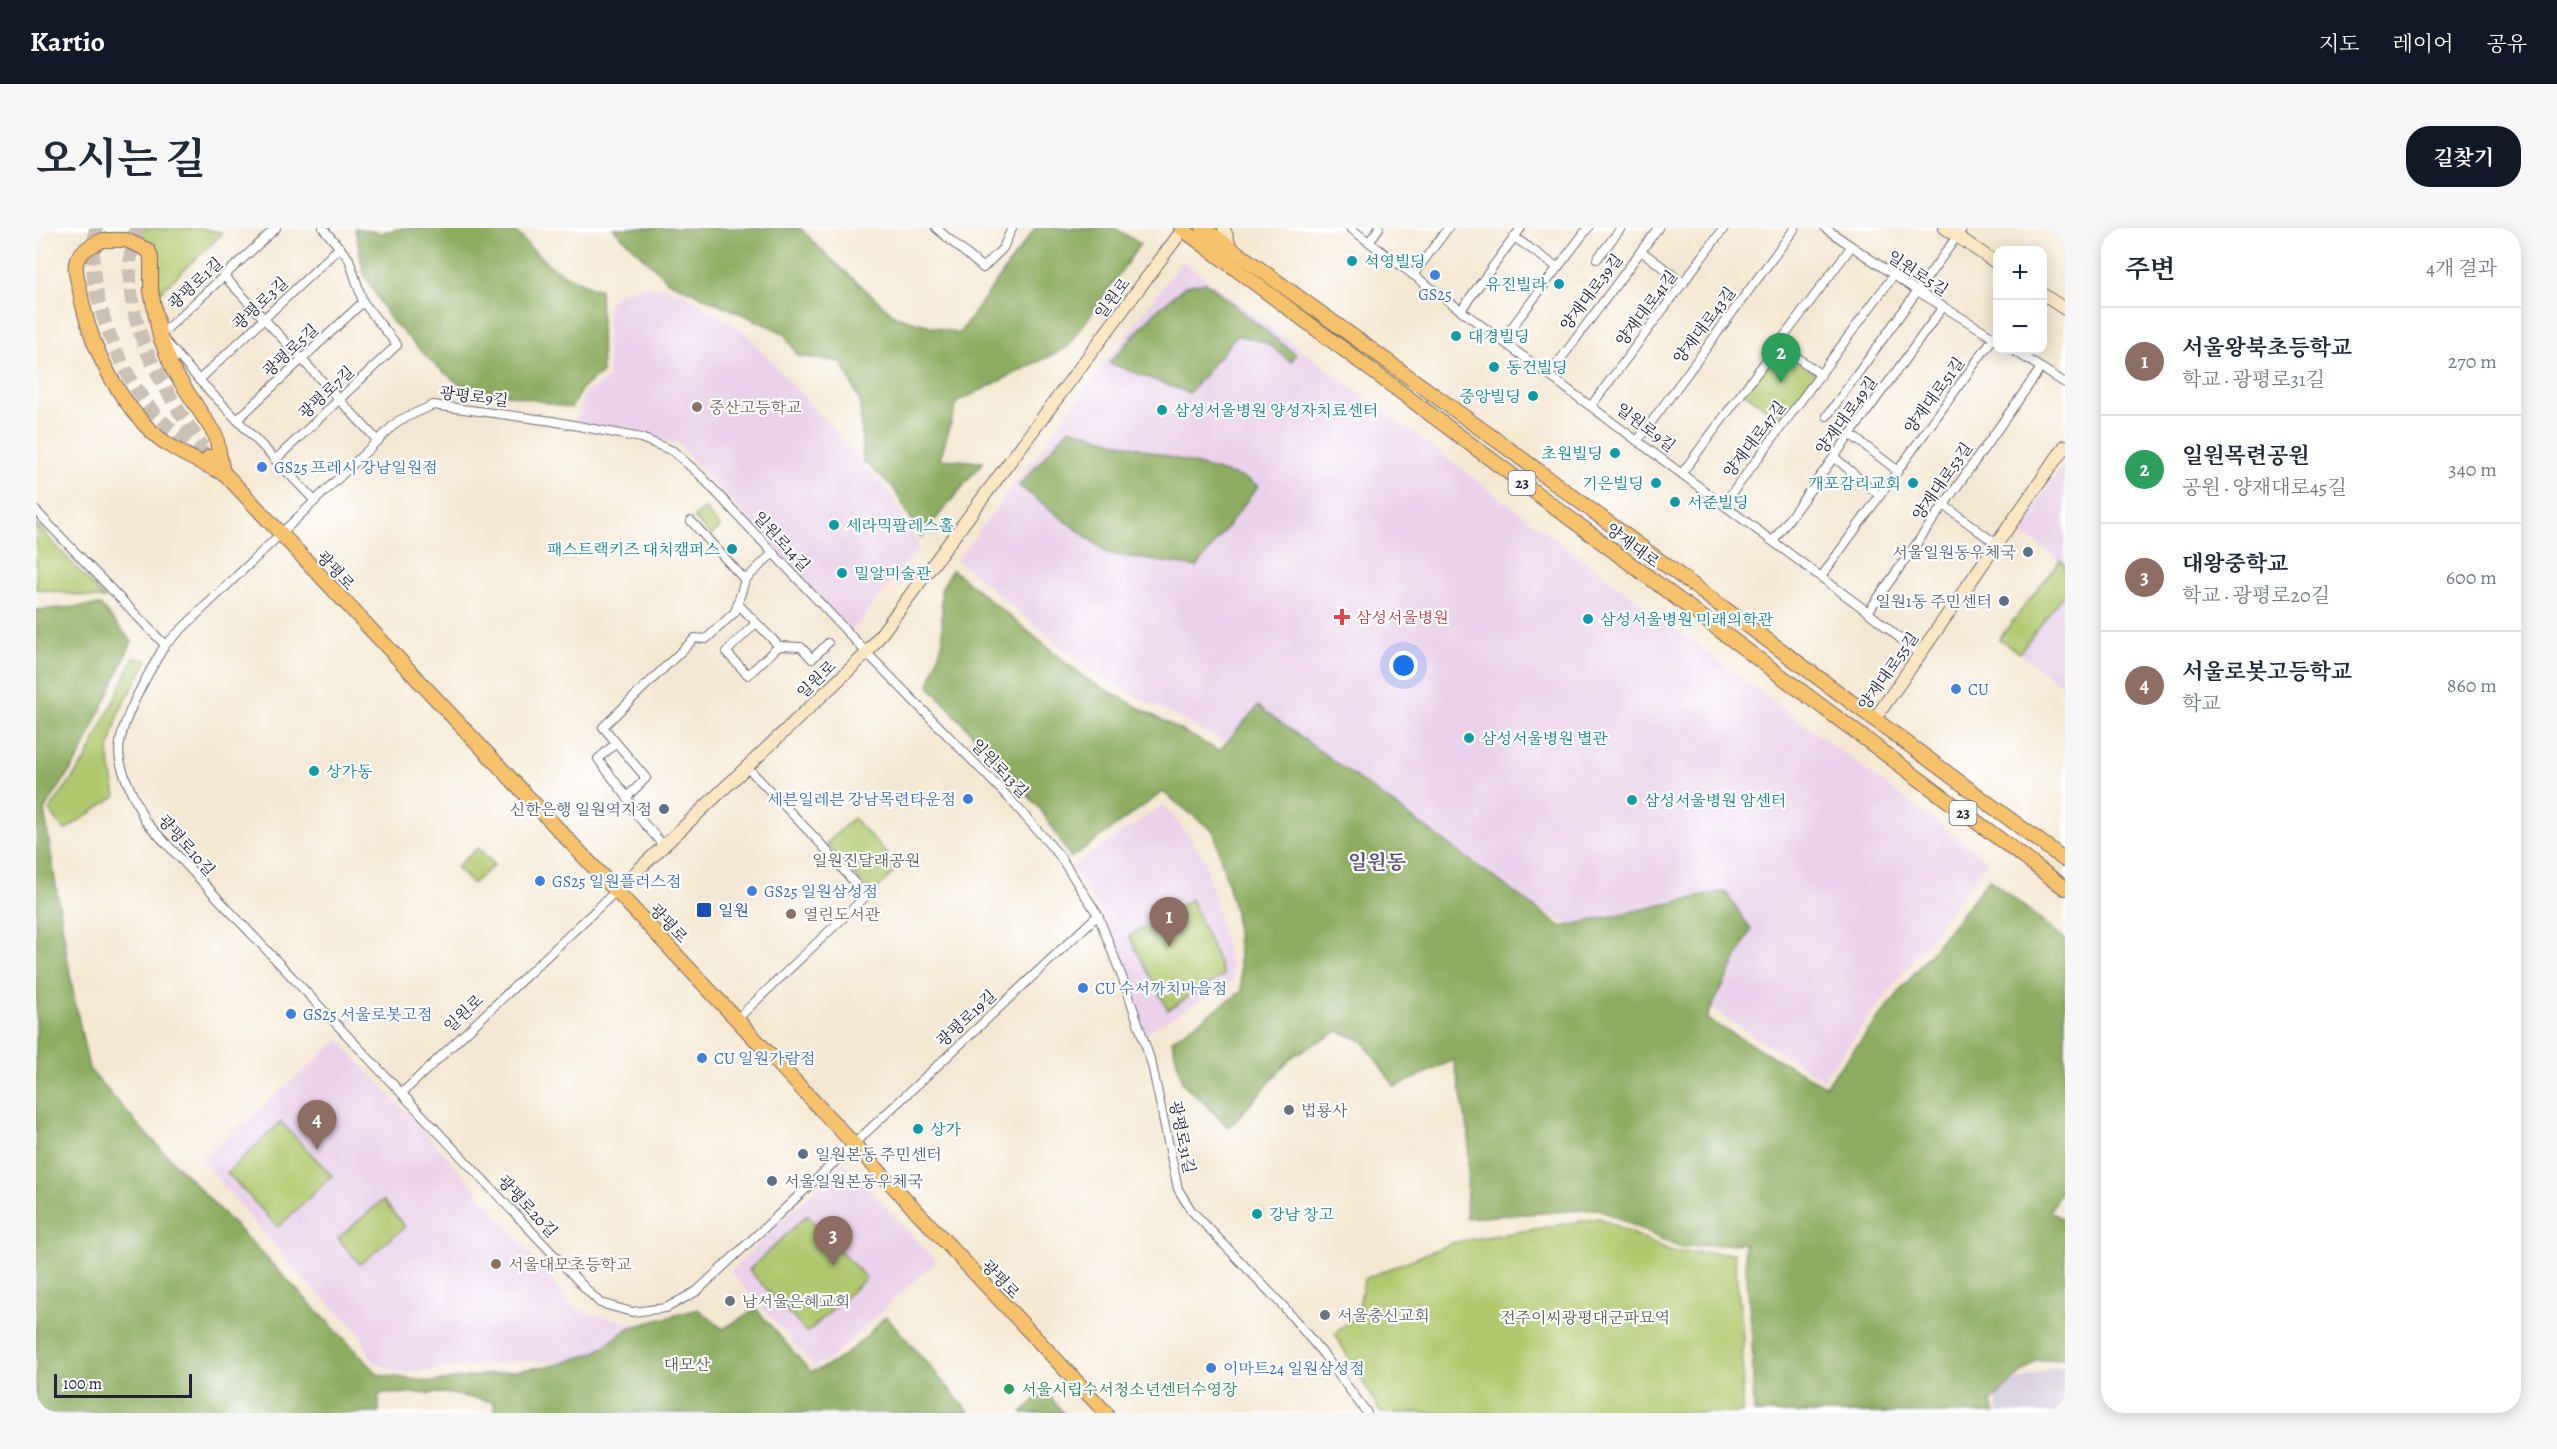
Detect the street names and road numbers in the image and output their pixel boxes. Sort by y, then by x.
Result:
street label: 일원로5길 [1883,246,1952,302]
street label: 양재대로39길 [1556,250,1628,336]
street label: 광평로1길 [164,253,228,315]
street label: 양재대로41길 [1611,266,1683,351]
street label: 광평로3길 [228,272,293,335]
street label: 일원로 [1090,273,1136,324]
street label: 양재대로43길 [1669,283,1741,369]
street label: 광평로5길 [258,319,323,382]
street label: 양재대로51길 [1900,353,1970,438]
street label: 광평로7길 [294,361,359,424]
street label: 양재대로49길 [1811,372,1883,459]
street label: 광평로9길 [438,382,510,412]
street label: 양재대로47길 [1719,397,1791,483]
street label: 일원로9길 [1611,398,1680,457]
street label: 양재대로53길 [1908,438,1978,525]
road number: 23 [1508,471,1536,495]
street label: 일원로14길 [748,507,815,576]
street label: 양재대로 [1601,518,1664,574]
street label: 광평로 [311,546,359,596]
street label: 양재대로55길 [1854,628,1924,715]
street label: 일원로 [792,655,841,704]
street label: 일원로13길 [966,734,1033,803]
road number: 23 [1950,801,1976,825]
street label: 광평로10길 [153,810,220,881]
street label: 광평로 [644,899,692,949]
street label: 광평로19길 [932,985,1001,1052]
street label: 일원로 [439,990,489,1038]
street label: 광평로31길 [1164,1099,1200,1176]
street label: 광평로20길 [493,1171,562,1243]
street label: 광평로 [976,1255,1025,1304]

